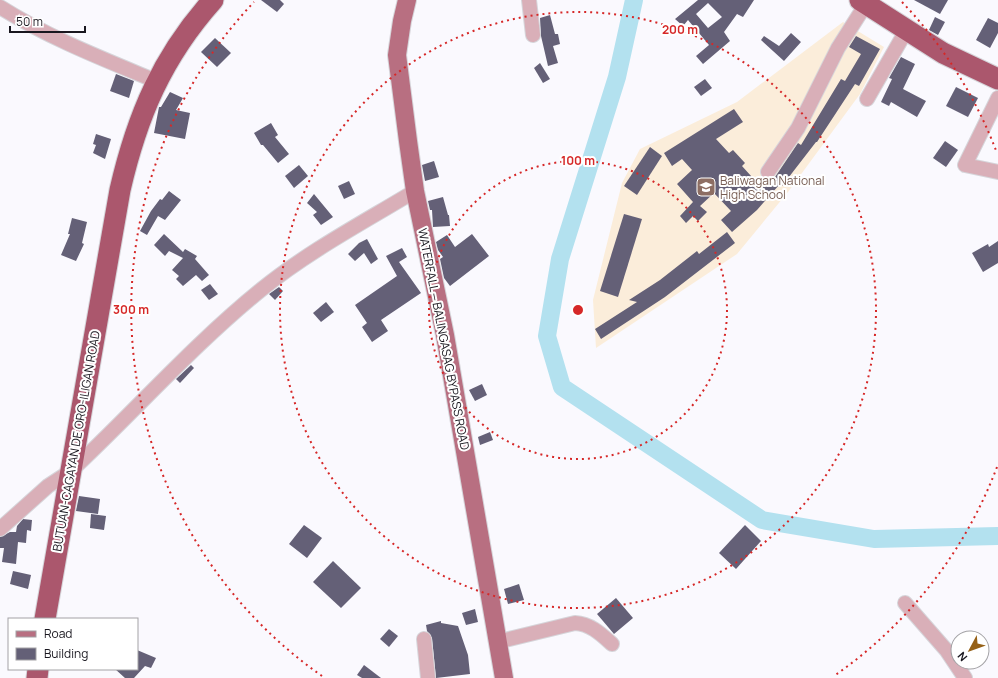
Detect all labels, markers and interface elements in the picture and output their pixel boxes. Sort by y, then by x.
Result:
scale bar [10,8,85,34]
text: 50 m [16,13,43,30]
text: 200 m [662,21,698,38]
text: 100 m [561,152,595,169]
place label: Baliwagan National High School [720,172,825,203]
school or university icon: Baliwagan National High School [695,176,717,198]
street label: WATERFALL ‒ BALINGASAG BYPASS ROAD [414,227,474,451]
text: 300 m [113,301,149,318]
centre of rings [571,303,585,317]
street label: BUTUAN-CAGAYAN DE ORO-ILIGAN ROAD [48,329,104,553]
legend [8,618,138,670]
text: Road [44,625,72,642]
north arrow [950,630,990,670]
text: Building [44,645,88,662]
text: N [954,649,970,665]

